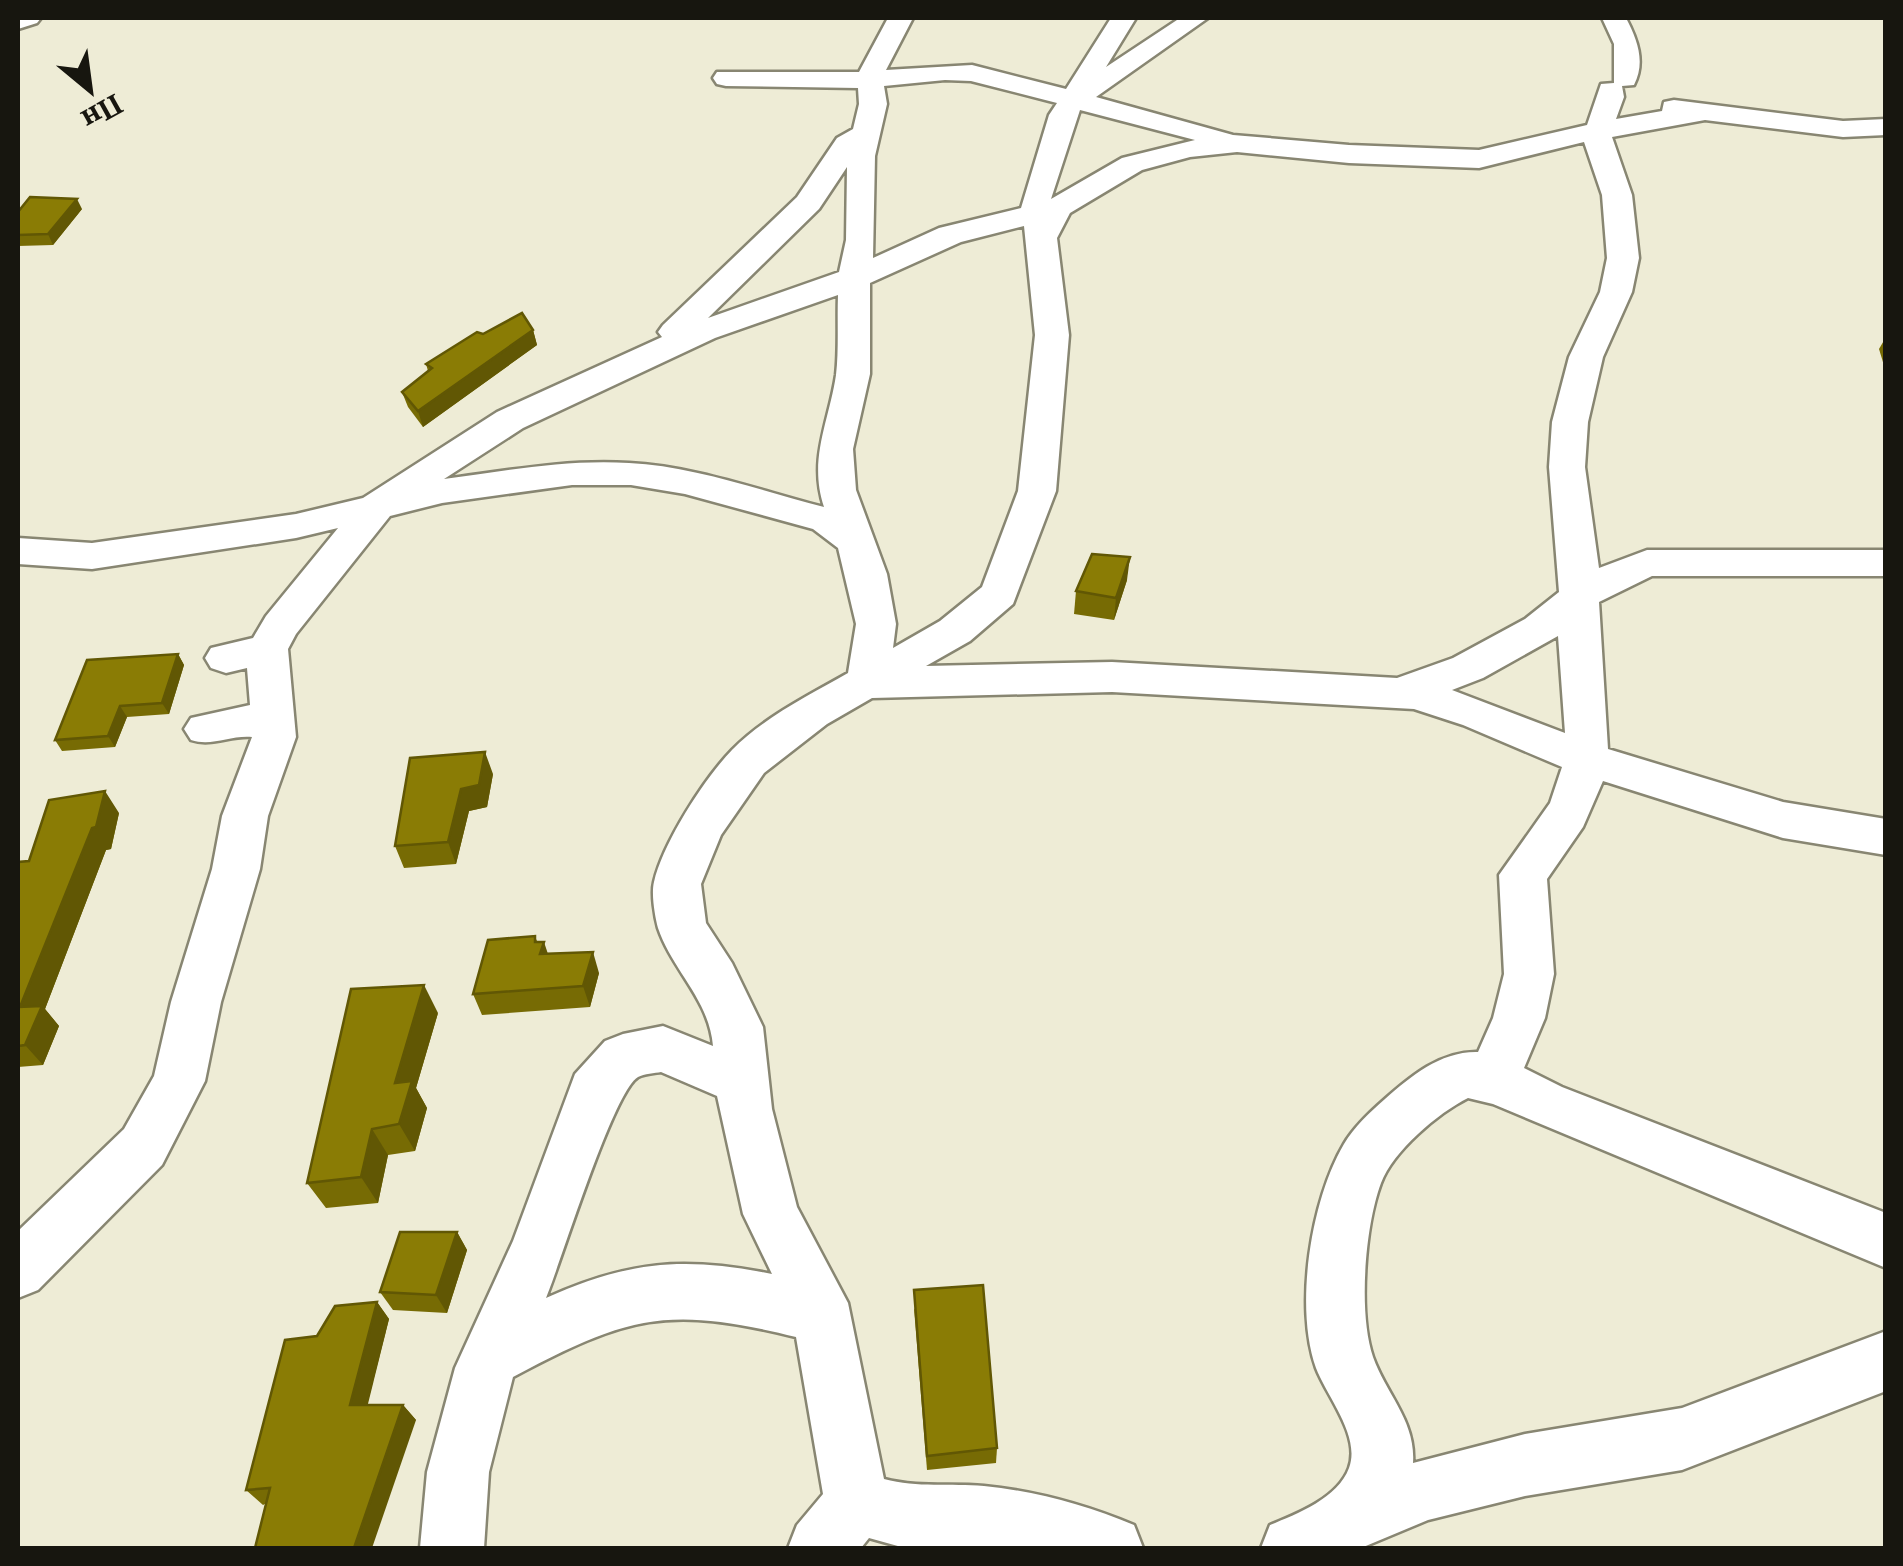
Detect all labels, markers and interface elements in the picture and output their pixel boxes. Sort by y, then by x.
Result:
north arrow [40,40,140,140]
text: Пн [75,86,130,139]

